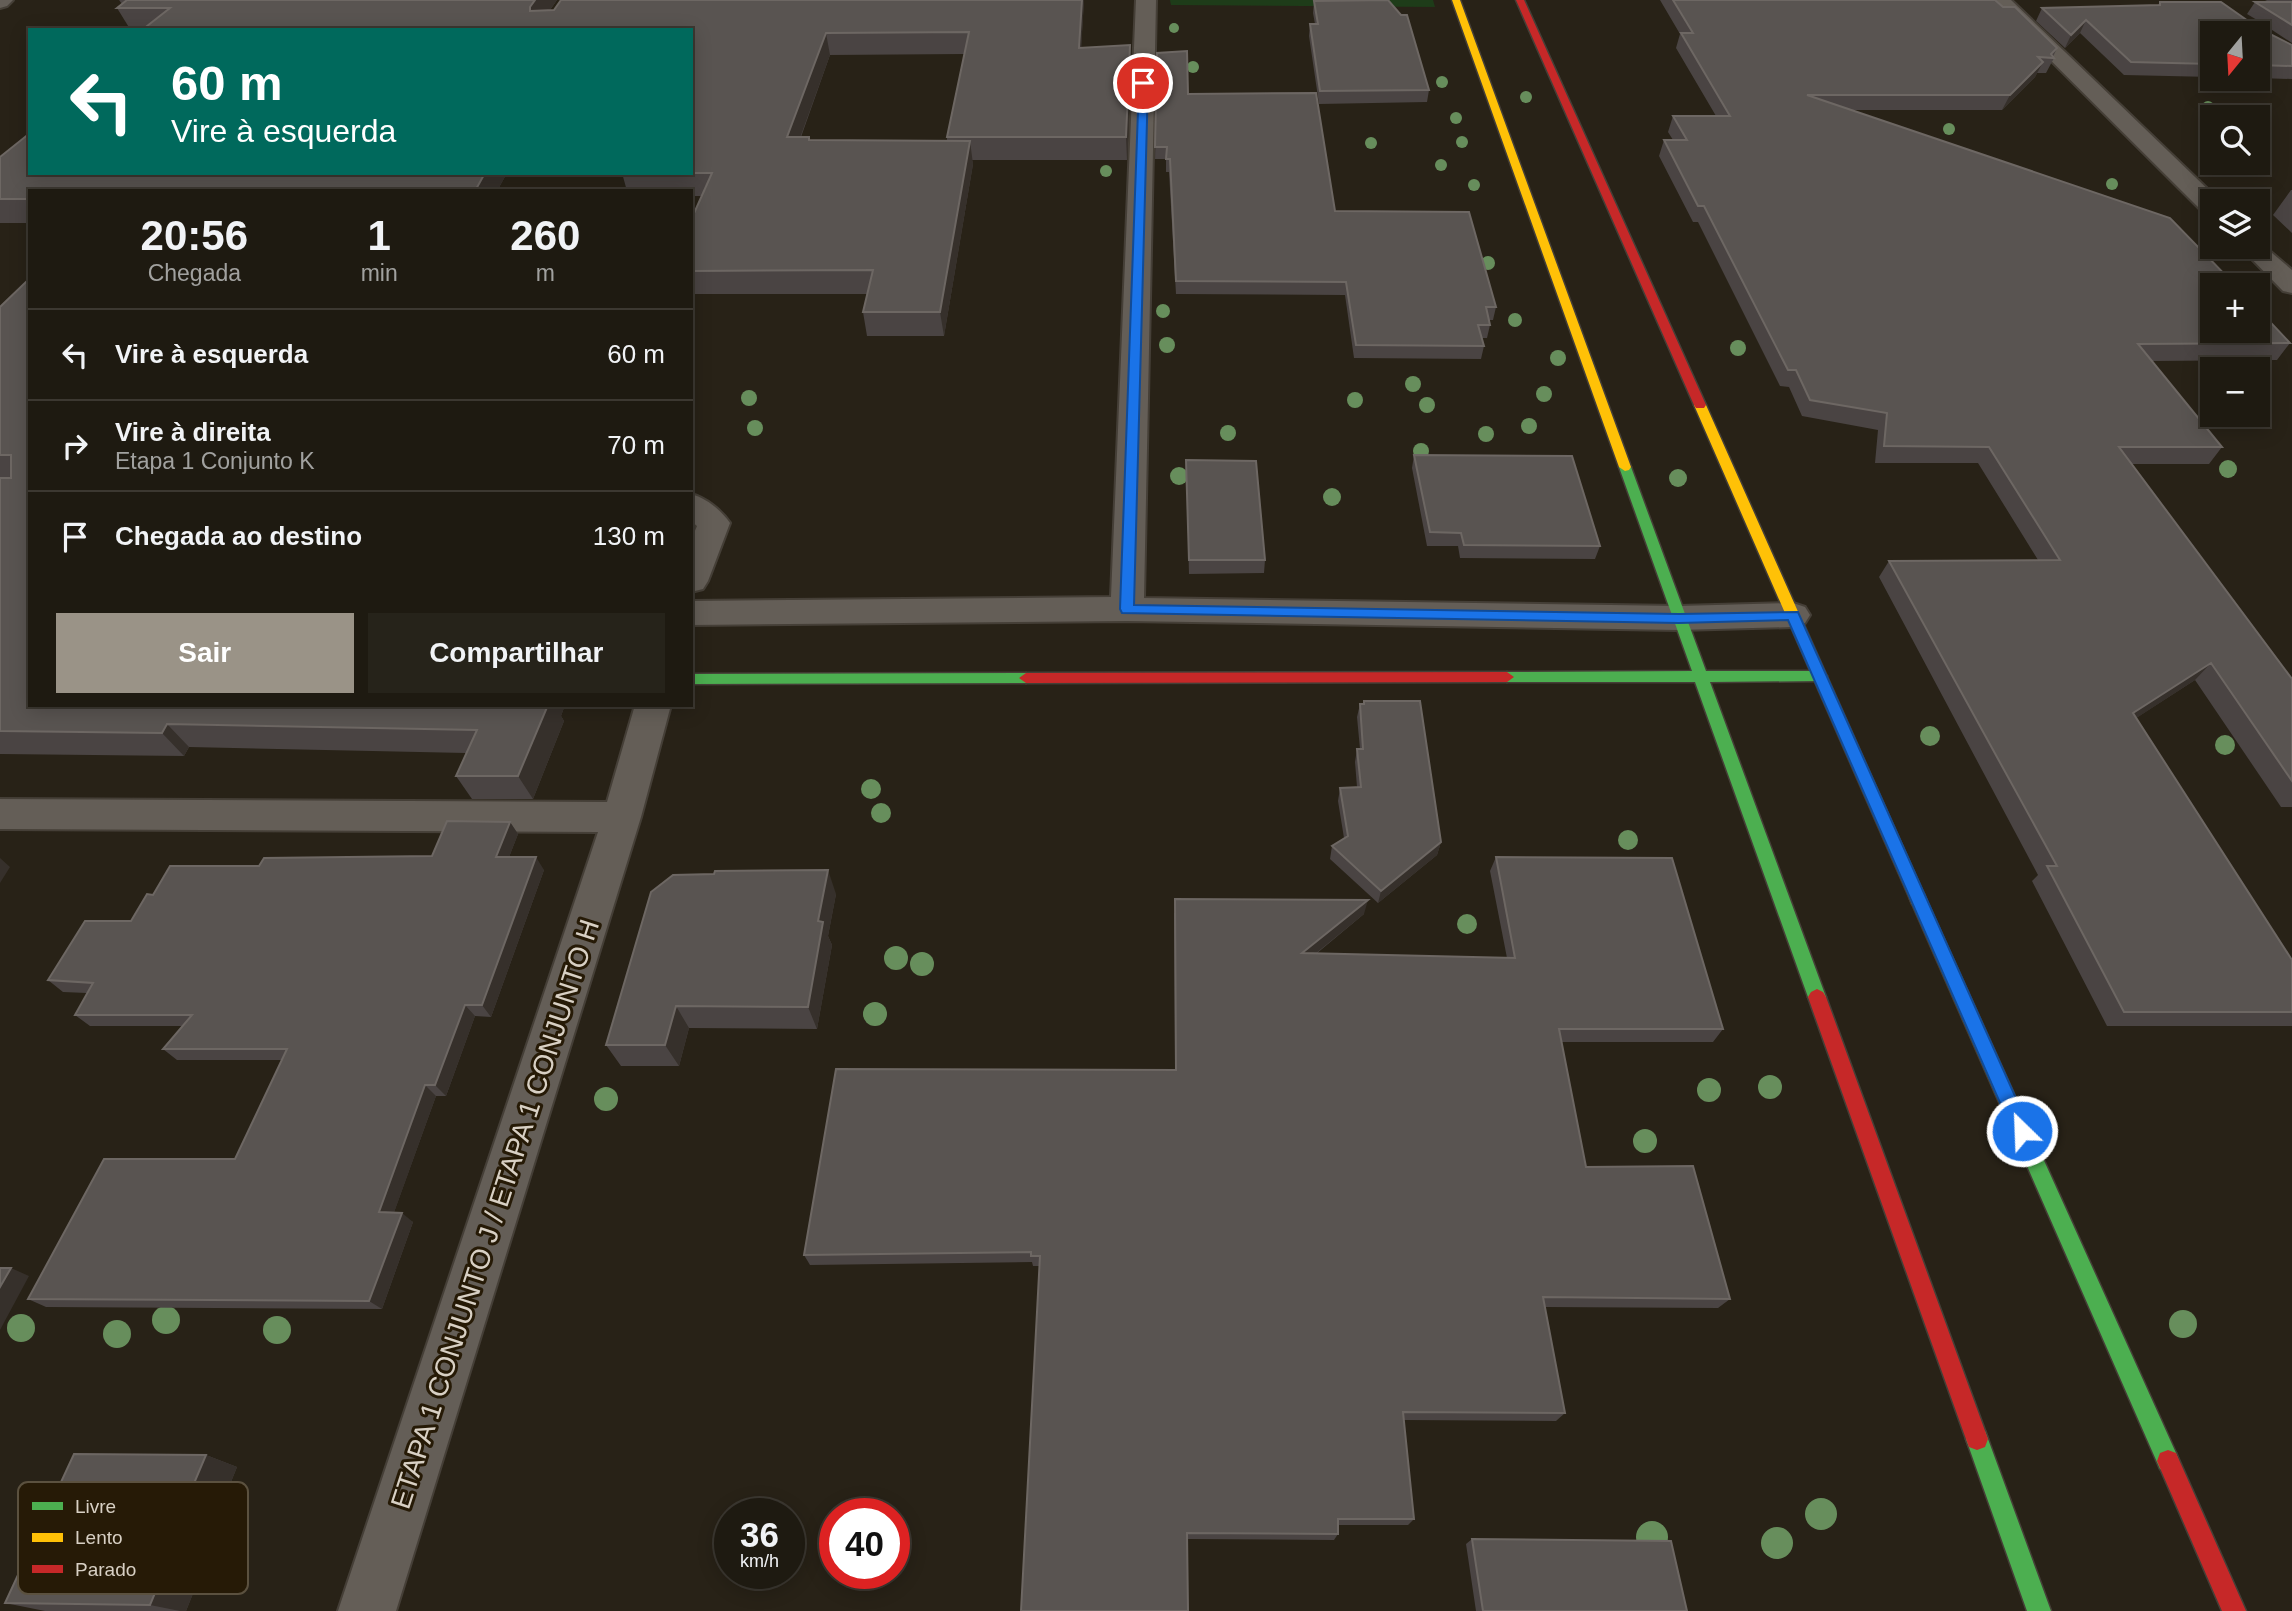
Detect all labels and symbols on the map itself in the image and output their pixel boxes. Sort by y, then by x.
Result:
north arrow [2200,21,2270,91]
pin [1113,53,1173,113]
street label: ETAPA 1 CONJUNTO J / ETAPA 1 CONJUNTO H [385,915,605,1513]
position arrow [1985,1094,2059,1168]
legend [18,1482,248,1594]
text: Livre [75,1496,116,1517]
speed limit sign: 40 [819,1498,910,1589]
text: Lento [75,1527,123,1548]
text: Parado [75,1559,136,1580]

